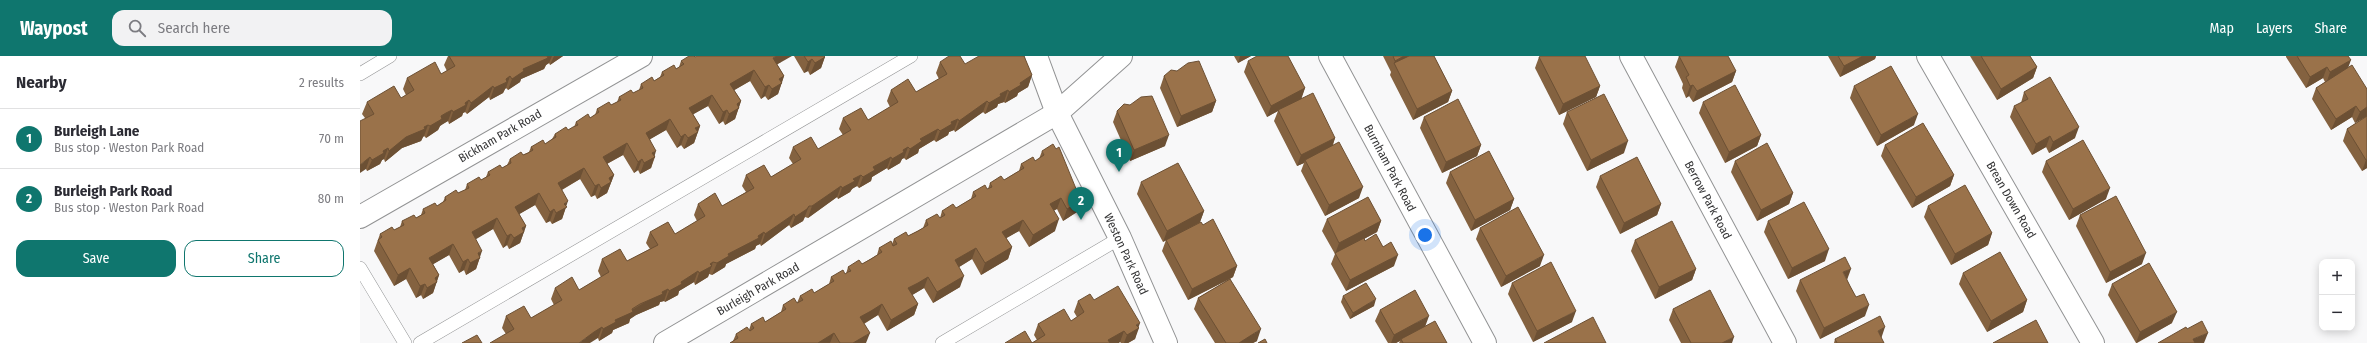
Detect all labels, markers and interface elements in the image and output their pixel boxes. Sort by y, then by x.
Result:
search box [112,10,392,46]
text: Waypost [20,17,88,40]
icon: search [126,17,148,39]
text: Search here [158,19,230,37]
text: Map [2210,20,2234,37]
text: Layers [2256,20,2292,37]
text: Share [2314,20,2347,37]
text: Nearby [16,72,67,93]
text: 2 results [299,75,344,90]
street label: Bickham Park Road [456,107,544,165]
text: Burleigh Lane [54,122,139,140]
street label: Burnham Park Road [1361,122,1419,214]
text: 1 [26,131,32,146]
text: 70 m [319,131,344,146]
pin: 1 [1106,139,1132,172]
text: Bus stop · Weston Park Road [54,140,204,155]
street label: Berrow Park Road [1682,159,1734,241]
street label: Brean Down Road [1983,159,2039,241]
text: Burleigh Park Road [54,182,173,200]
pin: 2 [1068,187,1094,220]
text: 2 [26,191,32,206]
text: 80 m [318,191,344,206]
text: Bus stop · Weston Park Road [54,200,204,215]
street label: Weston Park Road [1101,211,1151,297]
your location [1415,225,1435,245]
button: Save [16,240,176,277]
button: Share [184,240,344,277]
map controls [2319,259,2355,331]
button: + [2319,259,2355,295]
street label: Burleigh Park Road [714,260,802,318]
button: − [2319,295,2355,331]

